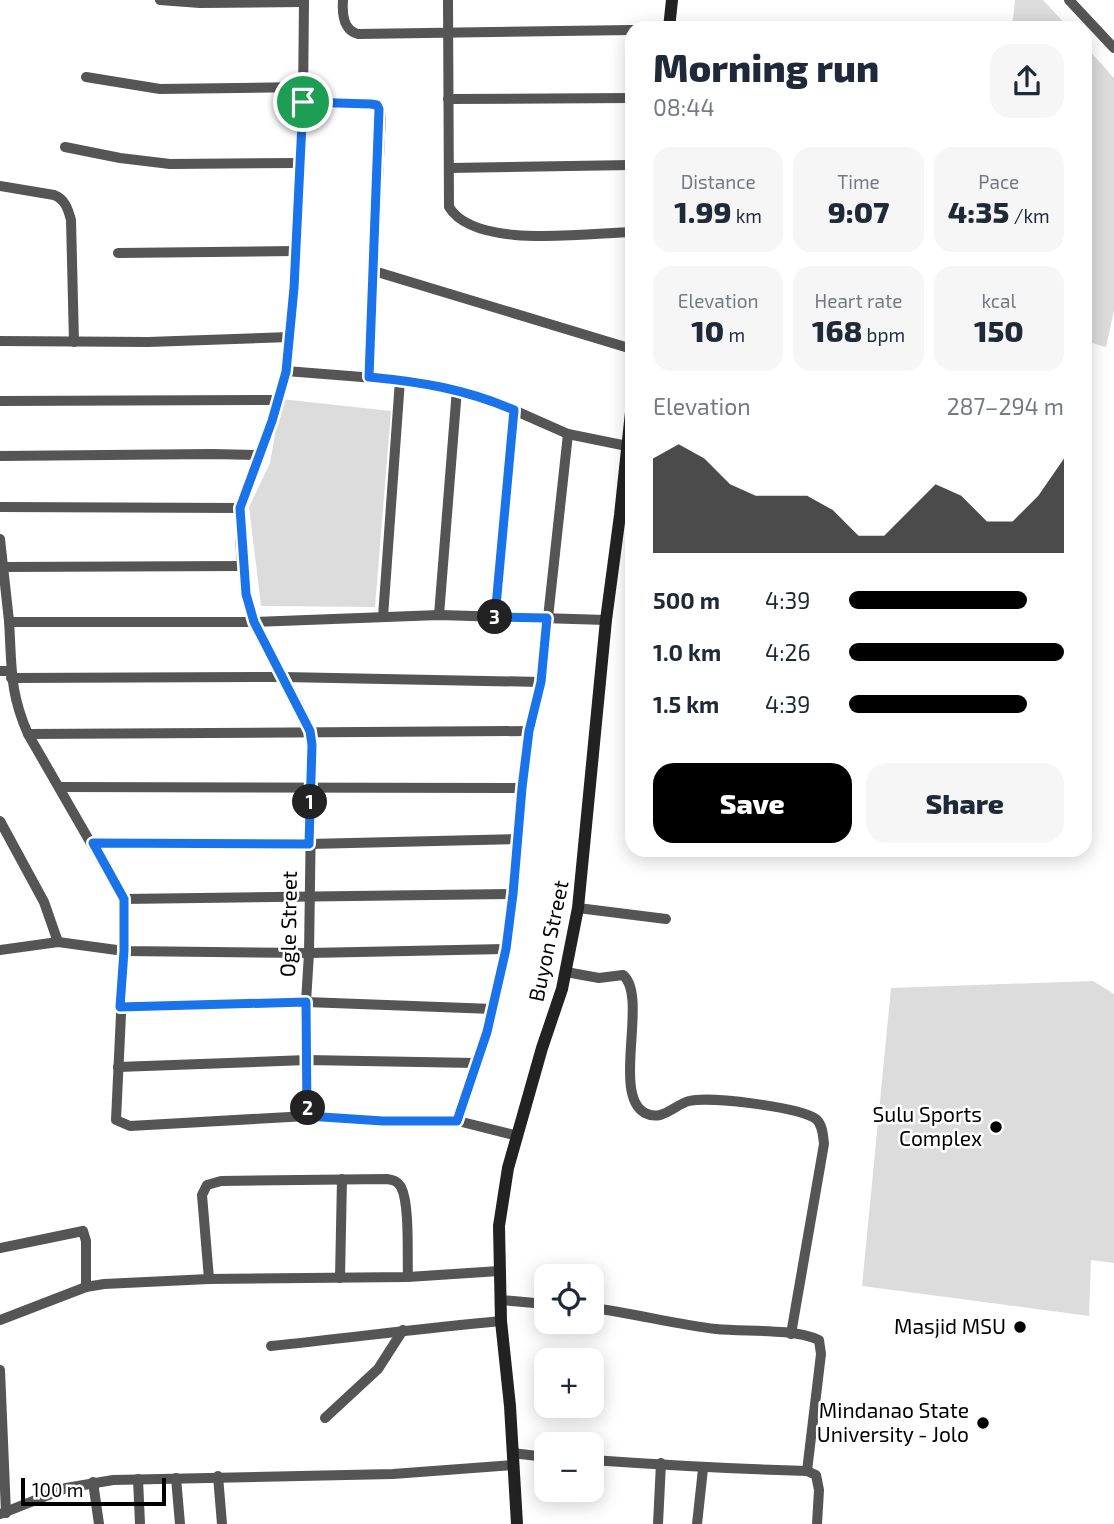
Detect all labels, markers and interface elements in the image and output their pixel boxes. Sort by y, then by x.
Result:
text: Morning run [653,44,879,90]
button: share [990,44,1064,118]
pin [273,72,333,132]
icon: arrive [284,83,322,121]
text: 08:44 [653,93,715,121]
text: Distance [681,170,756,193]
text: Time [837,170,880,193]
text: Pace [978,170,1019,193]
text: 1.99 [674,193,731,229]
text: 9:07 [828,193,889,229]
text: 4:35 [948,193,1009,229]
text: km [731,204,762,227]
text: /km [1009,204,1050,227]
text: Elevation [678,289,758,312]
text: Heart rate [815,289,902,312]
text: kcal [981,289,1016,312]
text: 10 [691,312,724,348]
text: 168 [812,312,862,348]
text: 150 [974,312,1024,348]
text: m [724,323,745,346]
text: bpm [862,323,905,346]
text: Elevation [653,392,751,420]
text: 287–294 m [947,392,1064,420]
text: 500 m [653,586,720,614]
text: 4:39 [765,586,811,614]
pin: 3 [477,600,512,634]
text: 3 [489,605,500,628]
text: 1.0 km [653,638,721,666]
text: 4:26 [765,638,811,666]
text: 1.5 km [653,690,719,718]
text: 4:39 [765,690,811,718]
button: Save [653,763,852,843]
button: Share [866,763,1064,843]
pin: 1 [292,784,328,820]
text: 1 [305,790,314,813]
street label: Ogle Street [274,871,301,977]
street label: Buyon Street [523,878,573,1004]
pin: 2 [290,1090,326,1126]
text: 2 [302,1096,313,1119]
place label: Sulu Sports Complex [872,1101,982,1150]
marker: Sulu Sports Complex [988,1119,1004,1135]
map controls [534,1264,604,1502]
button: locate [534,1264,604,1334]
place label: Masjid MSU [894,1313,1006,1339]
marker: Masjid MSU [1012,1319,1028,1335]
button: + [534,1348,604,1418]
place label: Mindanao State University - Jolo [817,1397,969,1446]
marker: Mindanao State University - Jolo [975,1415,991,1431]
button: − [534,1432,604,1502]
scale bar [21,1475,166,1507]
text: 100 m [32,1478,83,1501]

